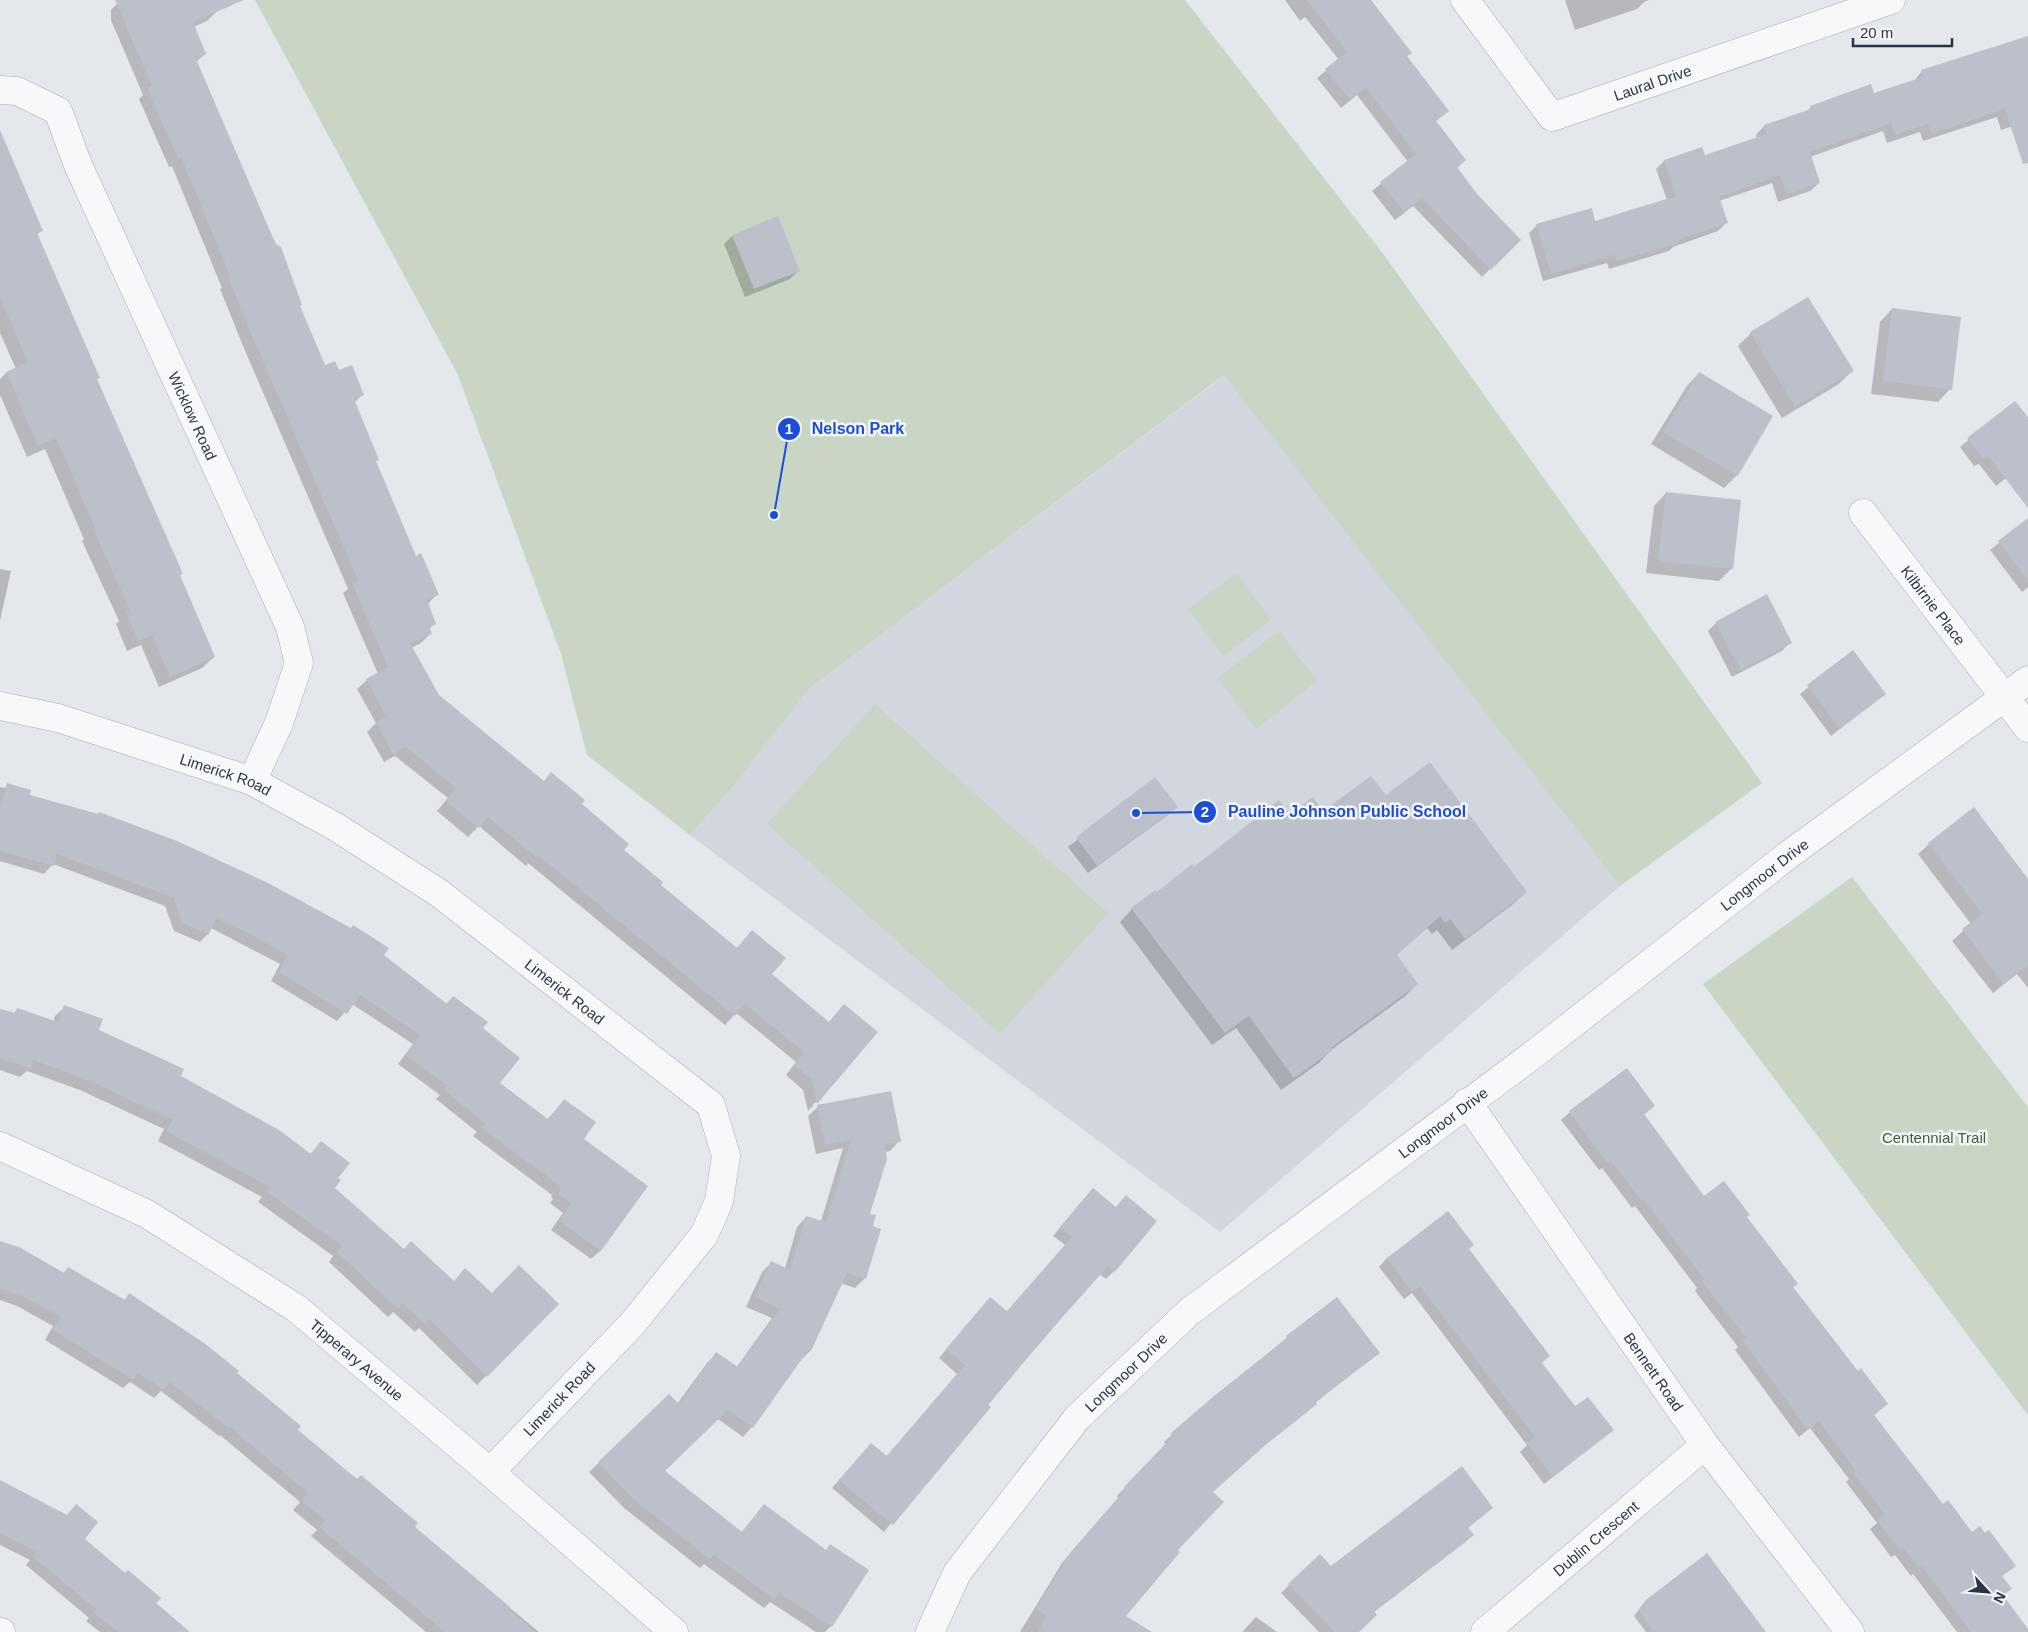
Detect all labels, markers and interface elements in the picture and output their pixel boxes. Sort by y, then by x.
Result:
scale bar [1853,15,1952,47]
text: 20 m [1860,24,1893,41]
street label: Laural Drive [1611,61,1693,104]
street label: Wicklow Road [165,369,221,462]
callout: Nelson Park [776,413,914,444]
text: 1 [785,420,793,437]
text: Nelson Park [812,420,904,437]
street label: Kilbirnie Place [1898,562,1969,648]
street label: Limerick Road [178,750,274,798]
callout: Pauline Johnson Public School [1193,796,1476,827]
text: 2 [1201,803,1209,820]
text: Pauline Johnson Public School [1228,803,1466,820]
street label: Longmoor Drive [1717,835,1812,914]
street label: Limerick Road [522,955,608,1027]
street label: Longmoor Drive [1395,1083,1491,1161]
park label: Centennial Trail [1882,1129,1986,1146]
street label: Tipperary Avenue [307,1315,407,1404]
street label: Longmoor Drive [1081,1329,1170,1415]
street label: Bennett Road [1621,1329,1687,1414]
street label: Limerick Road [520,1359,598,1439]
street label: Dublin Crescent [1549,1496,1642,1579]
north arrow [1963,1567,2013,1617]
text: N [1990,1590,2009,1606]

